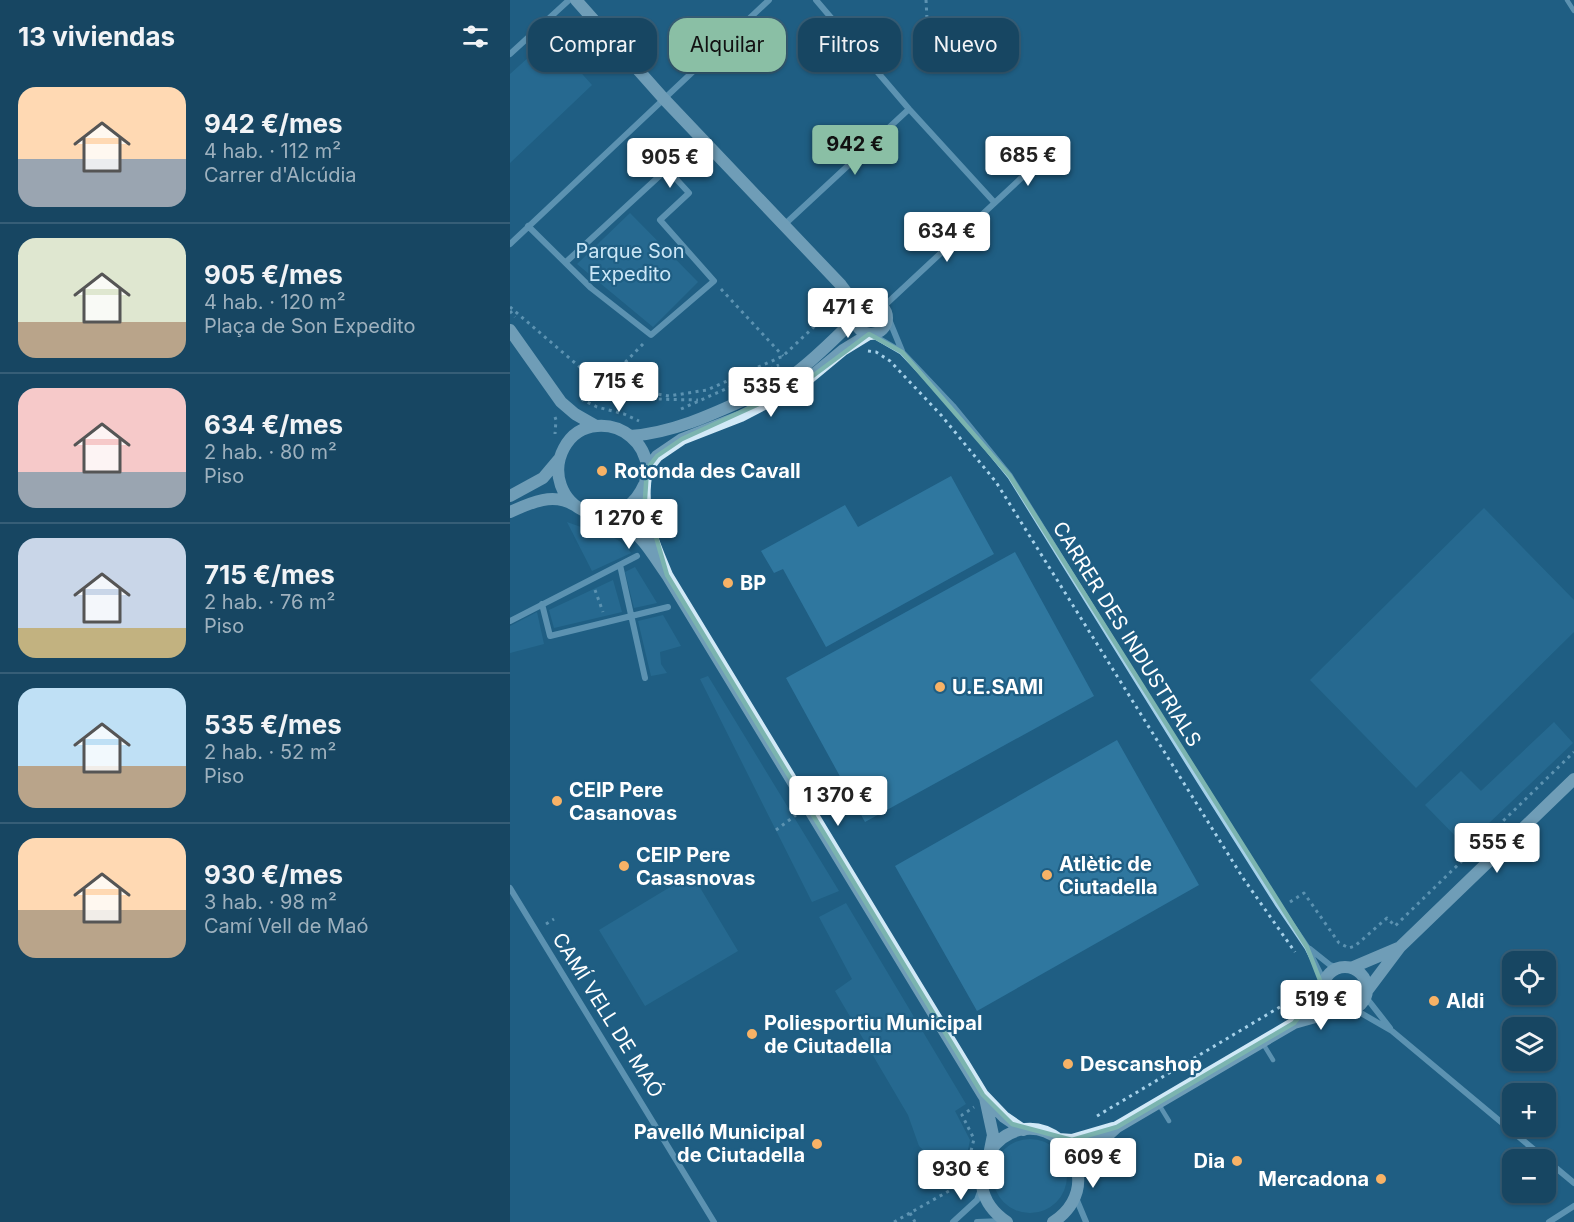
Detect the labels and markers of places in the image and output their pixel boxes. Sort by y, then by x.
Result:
pin: 942 € [813,125,897,176]
pin: 685 € [986,136,1070,187]
pin: 905 € [628,138,712,189]
pin: 634 € [905,212,989,263]
pin: 471 € [806,288,890,339]
pin: 715 € [577,362,661,413]
pin: 535 € [729,367,813,418]
place label: Rotonda des Cavall [614,459,801,483]
marker: Rotonda des Cavall [595,464,609,478]
pin: 1 270 € [574,499,684,550]
place label: BP [740,571,766,595]
marker: BP [721,576,735,590]
place label: U.E.SAMI [952,675,1043,699]
marker: U.E.SAMI [933,680,947,694]
pin: 1 370 € [783,776,893,827]
place label: CEIP Pere Casanovas [569,778,677,825]
marker: CEIP Pere Casanovas [550,794,564,808]
pin: 555 € [1455,823,1539,874]
place label: CEIP Pere Casasnovas [636,843,755,890]
place label: Atlètic de Ciutadella [1059,852,1158,899]
marker: CEIP Pere Casasnovas [617,859,631,873]
marker: Atlètic de Ciutadella [1040,868,1054,882]
pin: 519 € [1279,980,1363,1031]
place label: Aldi [1446,989,1484,1013]
marker: Aldi [1427,994,1441,1008]
place label: Poliesportiu Municipal de Ciutadella [764,1011,982,1058]
marker: Poliesportiu Municipal de Ciutadella [745,1027,759,1041]
place label: Descanshop [1080,1052,1202,1076]
marker: Descanshop [1061,1057,1075,1071]
place label: Pavelló Municipal de Ciutadella [634,1120,805,1167]
marker: Pavelló Municipal de Ciutadella [810,1137,824,1151]
pin: 609 € [1051,1138,1135,1189]
place label: Dia [1194,1149,1225,1173]
pin: 930 € [919,1150,1003,1201]
marker: Dia [1230,1154,1244,1168]
place label: Mercadona [1258,1167,1369,1191]
marker: Mercadona [1374,1172,1388,1186]

